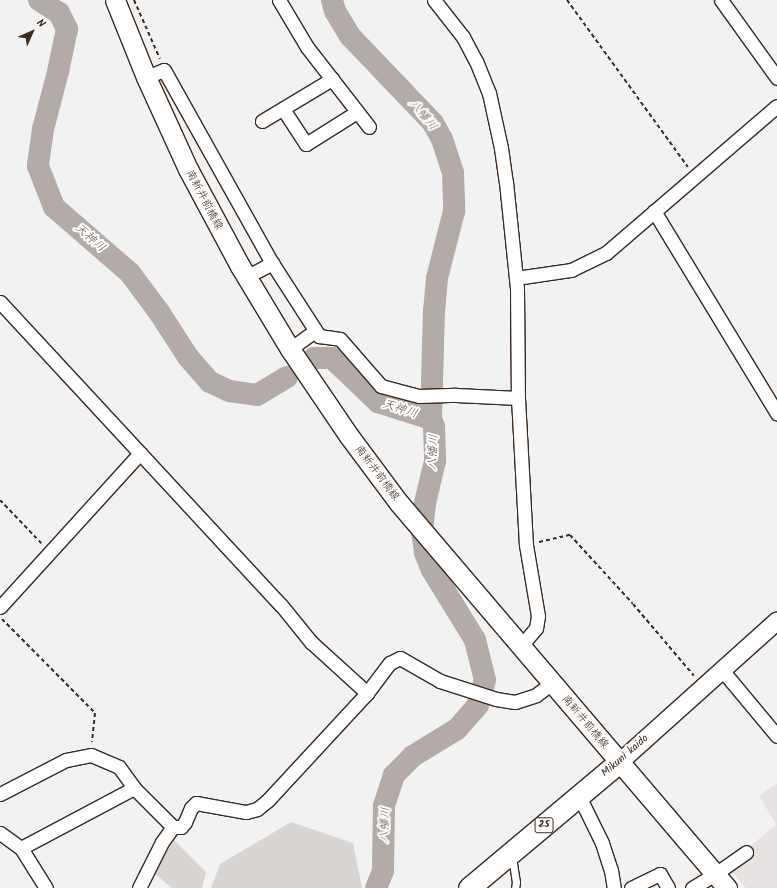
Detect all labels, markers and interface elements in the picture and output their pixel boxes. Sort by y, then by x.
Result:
north arrow [12,12,52,52]
text: N [32,15,49,32]
water label: 八幡川 [406,97,440,133]
street label: 南新井前橋線 [183,168,225,232]
water label: 天神川 [72,221,108,255]
water label: 天神川 [381,397,419,421]
water label: 八幡川 [425,434,441,470]
street label: 南新井前橋線 [352,443,402,503]
street label: 南新井前橋線 [559,692,611,752]
street label: Mikuni kaido [599,732,651,780]
water label: 八幡川 [377,807,393,843]
road number: 25 [534,817,554,833]

